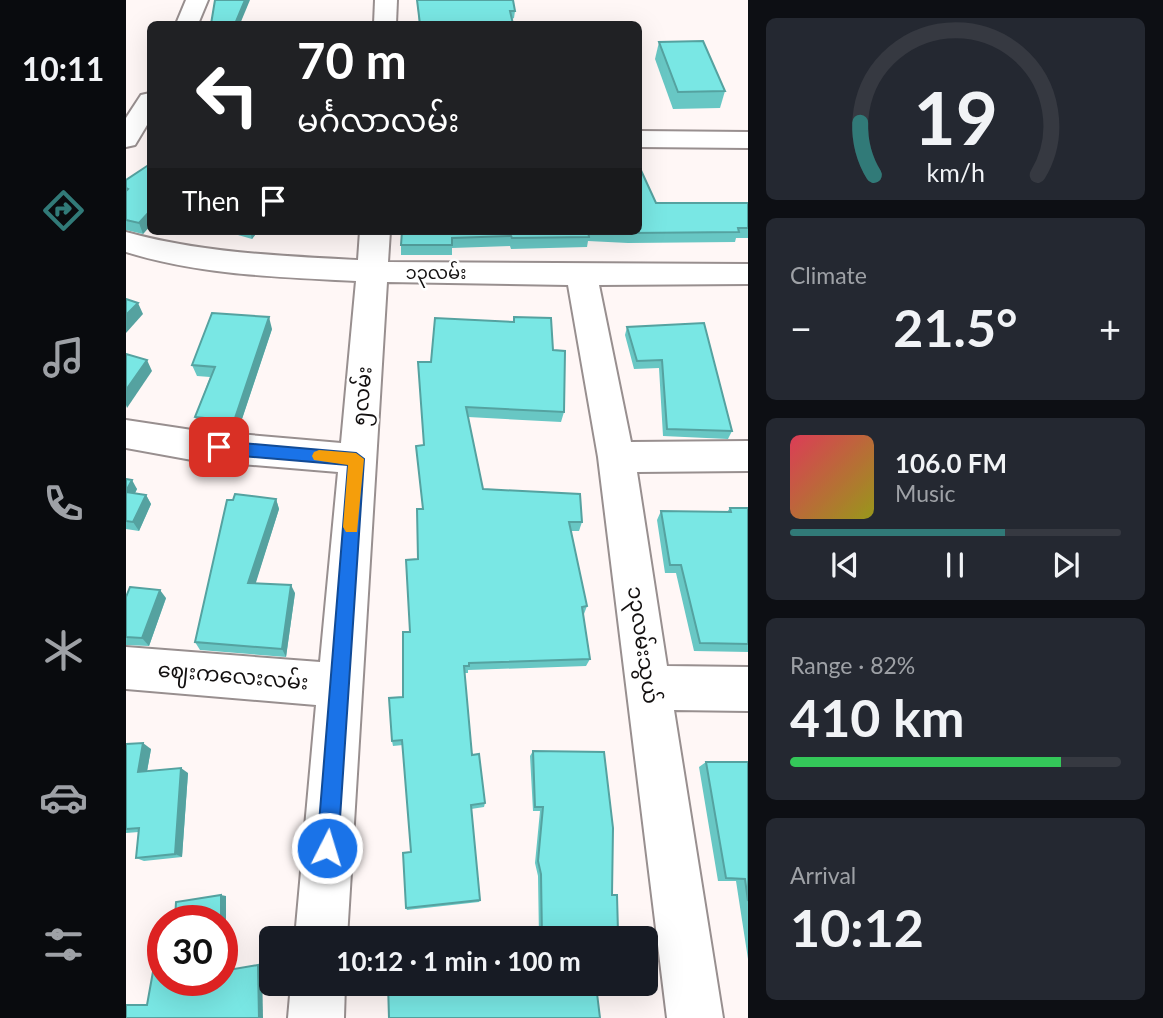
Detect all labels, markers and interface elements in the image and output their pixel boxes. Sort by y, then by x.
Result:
text: 70 m [297,31,407,89]
text: 10:11 [22,49,104,88]
icon: left [182,49,273,140]
text: 19 [913,73,998,161]
text: မင်္ဂလာလမ်း [297,100,459,139]
text: km/h [926,157,985,187]
icon: arrive [254,182,292,220]
text: Then [182,185,240,217]
icon: directions [39,186,88,235]
street label: ၁၃လမ်း [405,260,467,288]
text: Climate [790,261,867,289]
text: 21.5° [893,296,1018,358]
text: − [790,305,812,351]
text: + [1099,305,1121,351]
icon: music [39,333,88,382]
street label: ၅လမ်း [343,365,382,427]
pin [189,417,249,477]
icon: arrive [200,428,238,466]
text: 106.0 FM [895,447,1007,479]
icon: phone [39,479,88,528]
text: Music [895,479,955,507]
icon: previous [826,546,864,584]
icon: pause [936,546,974,584]
icon: next [1047,546,1085,584]
street label: ၁၃လမ်းသွယ် [618,584,667,706]
icon: climate [39,626,88,675]
text: Range · 82% [790,651,915,679]
street label: ဈေးကလေးလမ်း [156,653,310,700]
text: 410 km [790,686,964,748]
icon: car [39,773,88,822]
position arrow [290,811,364,885]
text: Arrival [790,861,856,889]
text: 10:12 [790,896,924,958]
speed limit sign: 30 [147,905,238,996]
icon: filters [39,920,88,969]
text: 10:12 · 1 min · 100 m [336,945,581,977]

